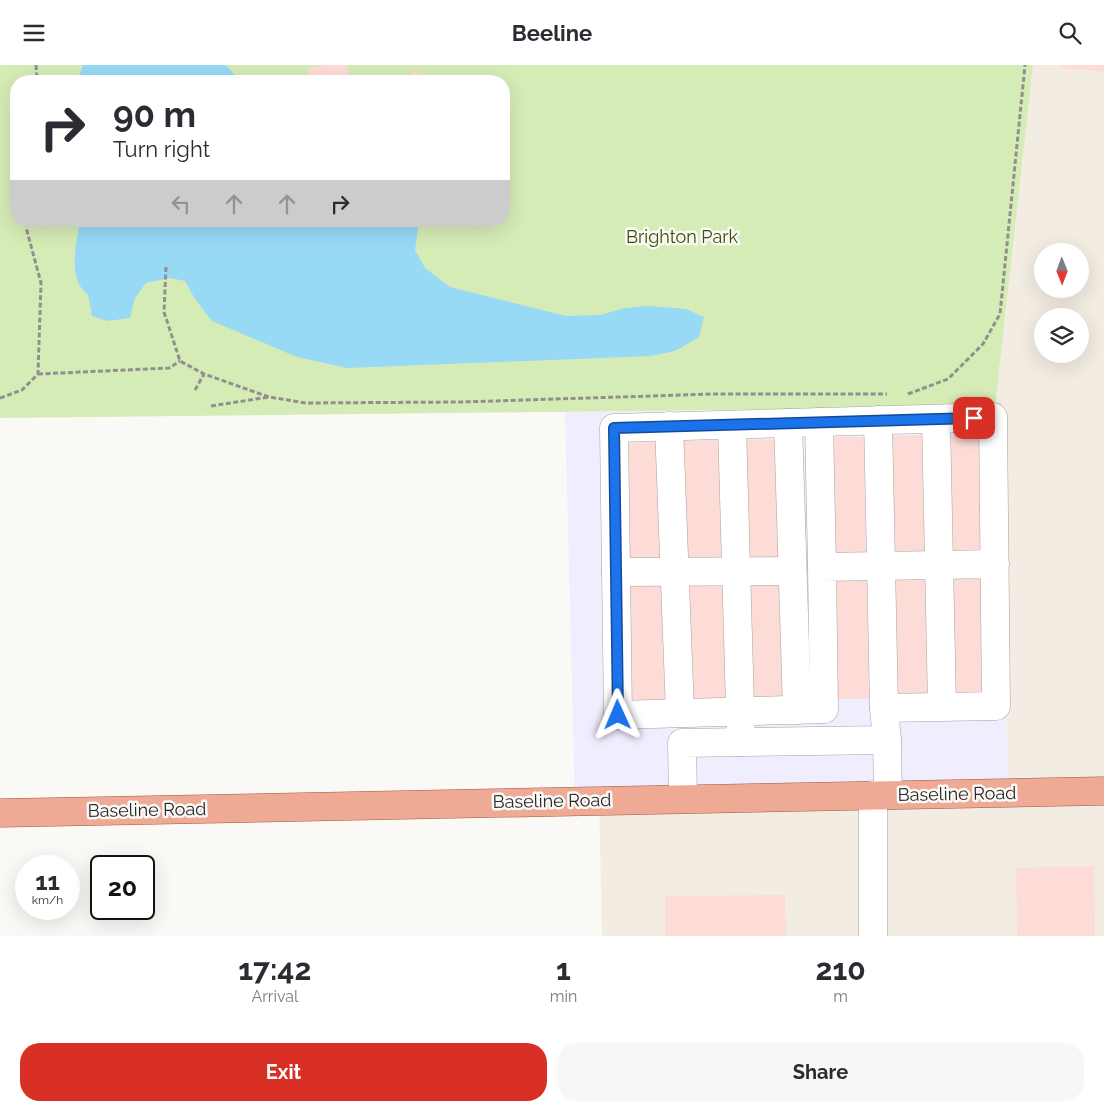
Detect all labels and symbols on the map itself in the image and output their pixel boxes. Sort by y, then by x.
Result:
park label: Brighton Park [626,226,739,247]
north arrow [1034,243,1089,297]
pin [953,397,995,439]
position arrow [591,688,643,740]
street label: Baseline Road [897,782,1017,805]
street label: Baseline Road [492,789,612,812]
street label: Baseline Road [87,798,207,821]
speed limit sign: 20 [90,855,155,920]

